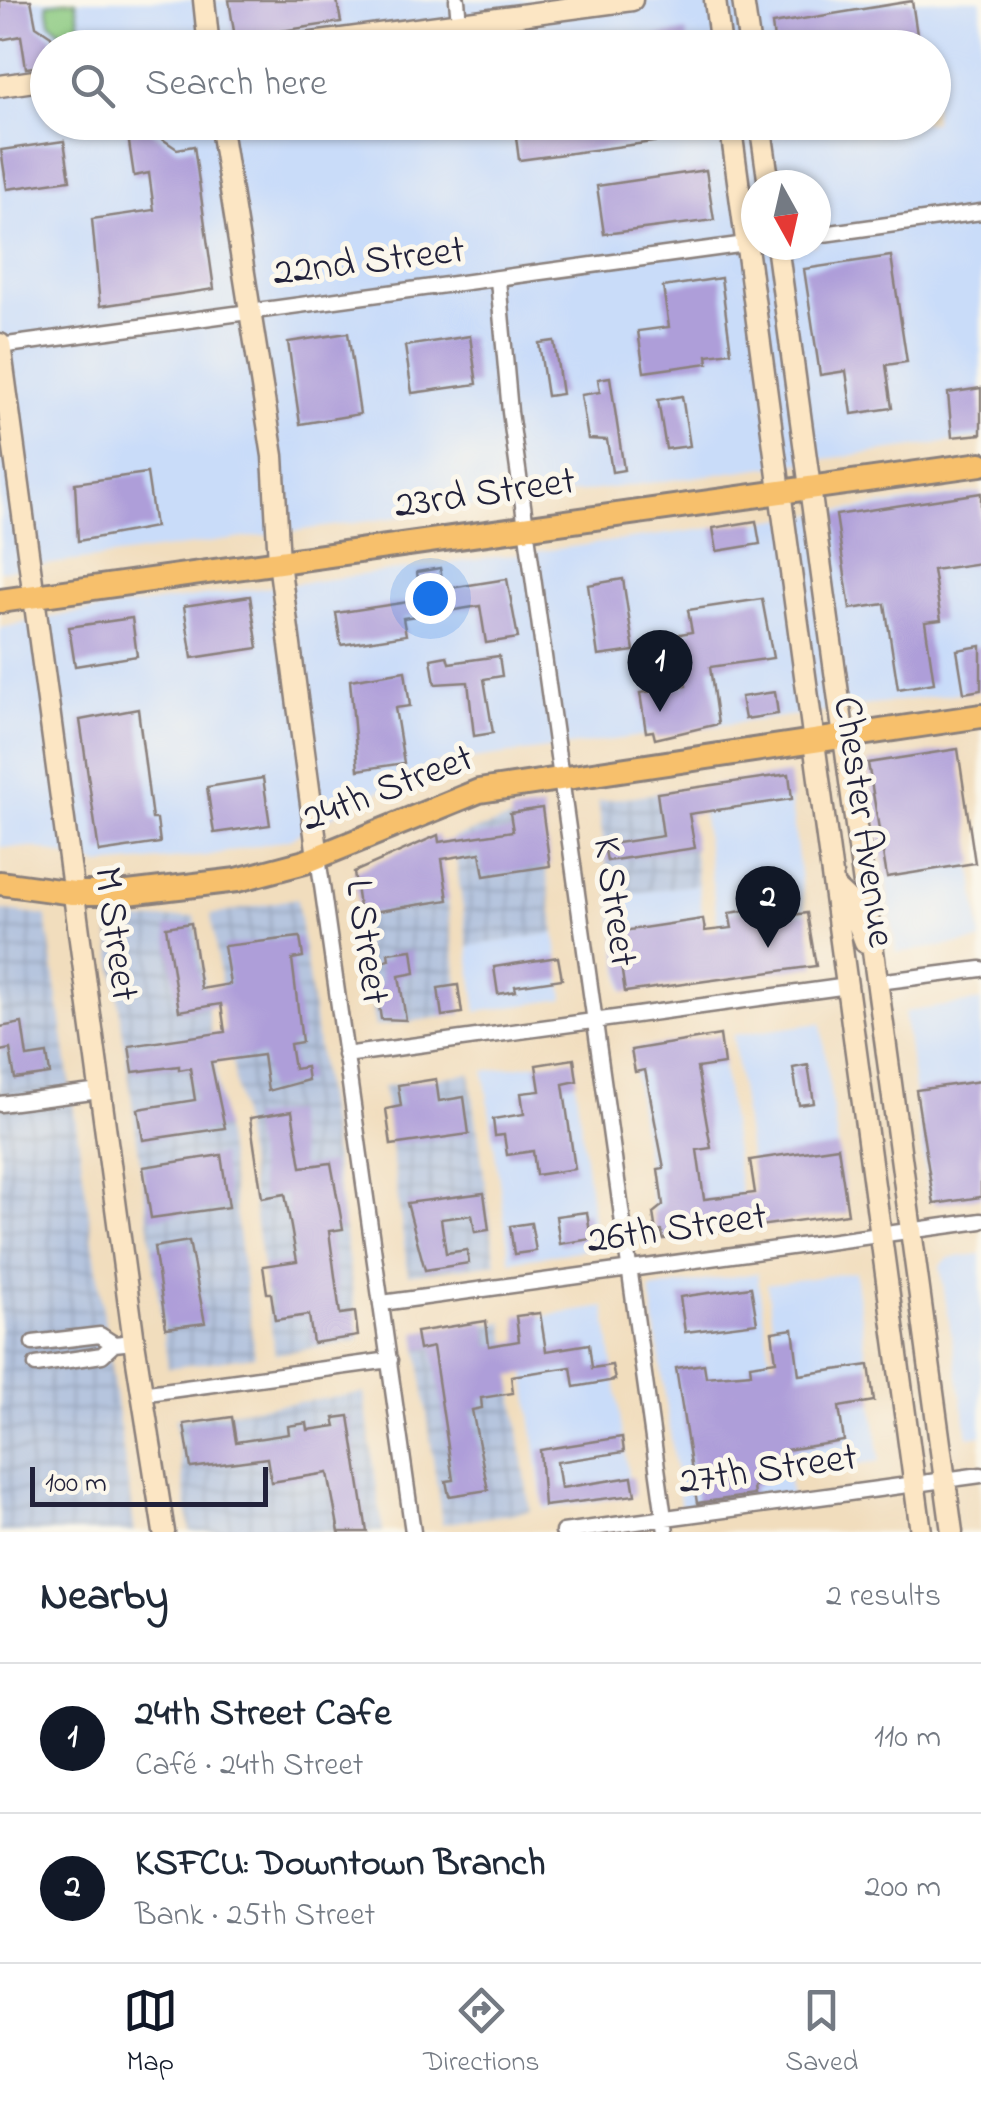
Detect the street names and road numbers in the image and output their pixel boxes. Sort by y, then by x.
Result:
street label: 22nd Street [270,222,468,304]
street label: 23rd Street [391,453,579,537]
street label: Chester Avenue [815,693,909,951]
street label: 24th Street [294,730,482,850]
street label: K Street [575,833,651,971]
street label: M Street [75,863,153,1005]
street label: L Street [327,876,403,1008]
street label: 26th Street [583,1188,771,1272]
street label: 27th Street [675,1429,861,1513]

